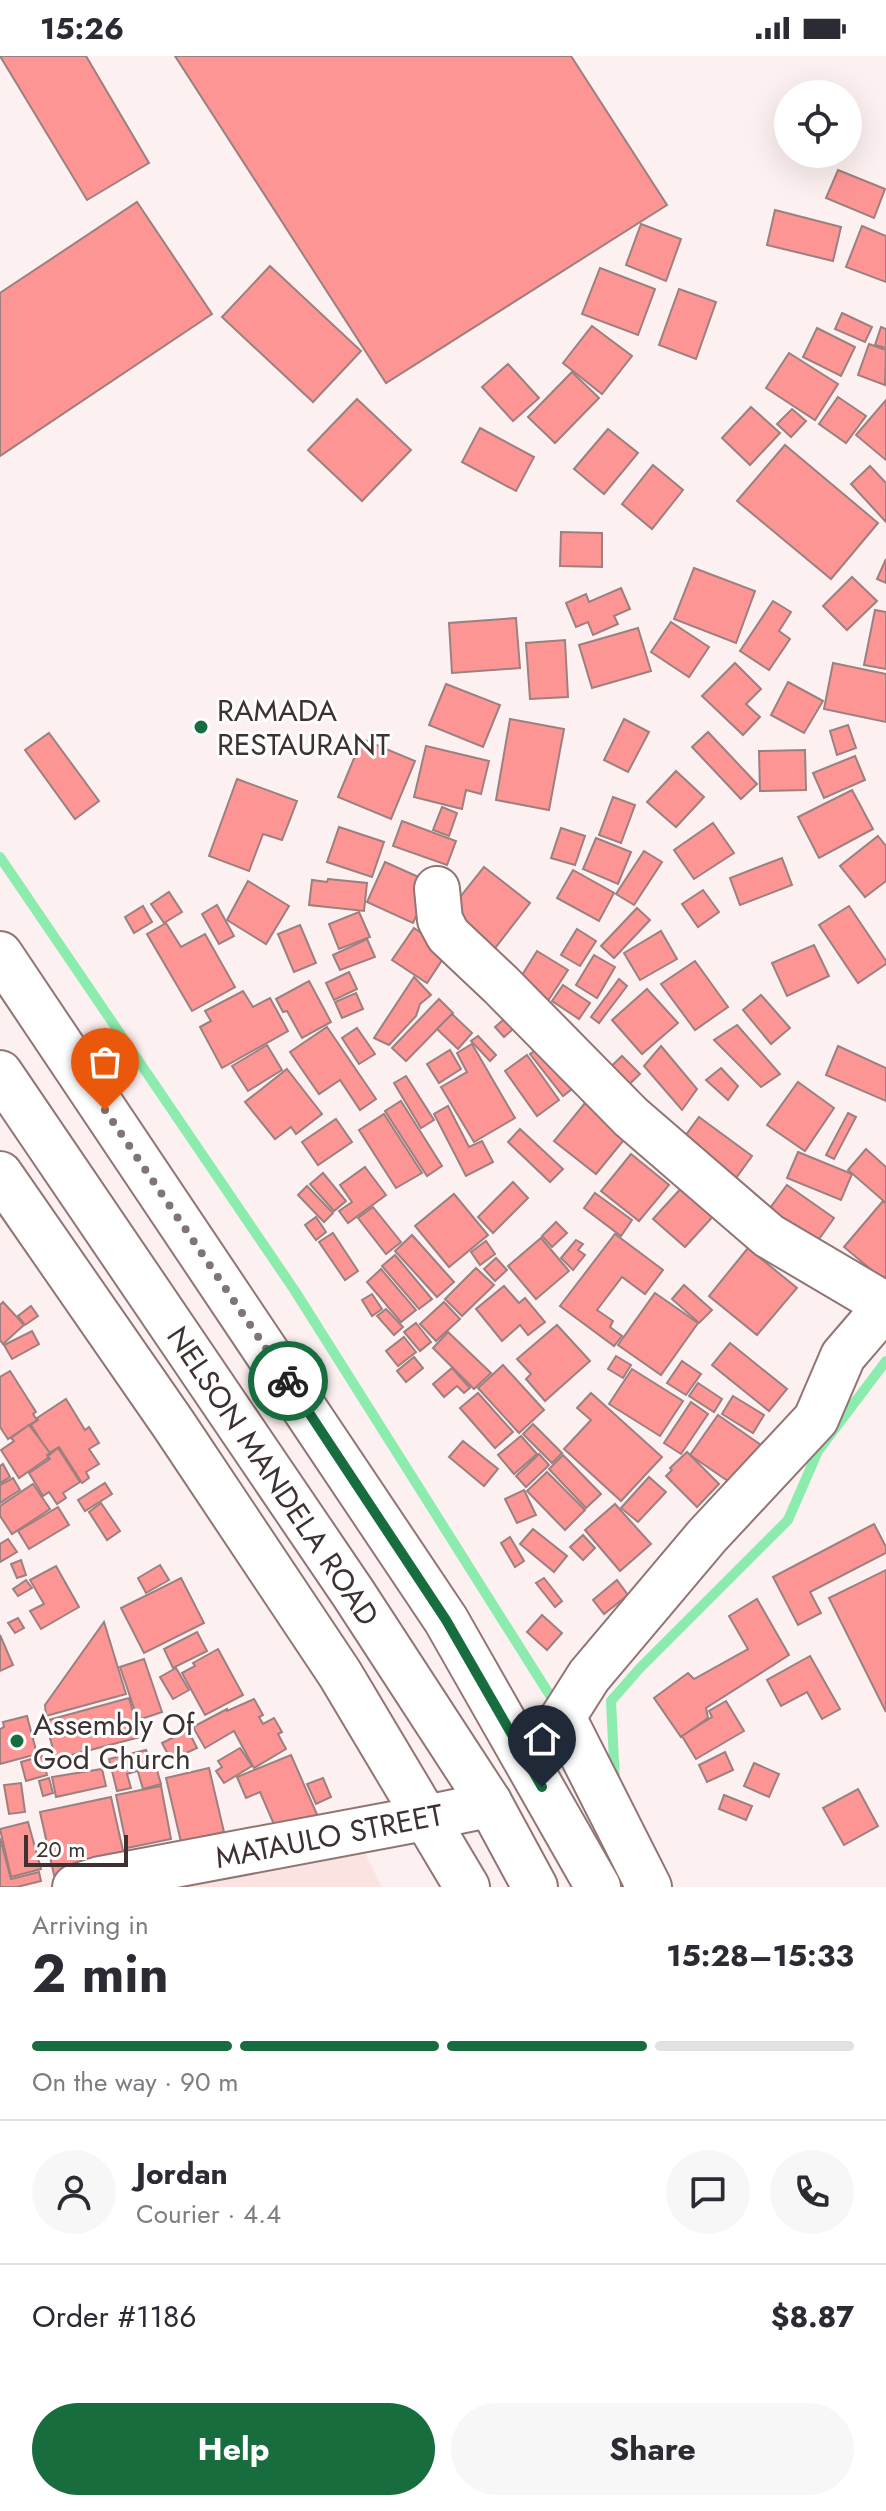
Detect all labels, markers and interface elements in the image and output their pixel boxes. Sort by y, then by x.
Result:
text: 15:26 [40,7,124,50]
map controls [774,80,862,168]
button: locate [774,80,862,168]
place label: RAMADA RESTAURANT [217,689,390,766]
marker: RAMADA RESTAURANT [192,718,210,736]
pin [71,1028,139,1110]
icon: bag [83,1040,127,1084]
street label: NELSON MANDELA ROAD [157,1318,389,1634]
courier [248,1341,328,1421]
icon: bike [266,1359,310,1403]
place label: Assembly Of God Church [33,1703,196,1780]
pin [508,1705,576,1787]
icon: home [520,1717,564,1761]
marker: Assembly Of God Church [8,1732,26,1750]
street label: MATAULO STREET [212,1793,447,1879]
scale bar [24,1831,128,1867]
text: 20 m [36,1833,85,1865]
text: Arriving in [32,1906,149,1944]
text: 15:28–15:33 [666,1934,854,1977]
text: 2 min [32,1936,169,2012]
text: On the way · 90 m [32,2063,239,2101]
button: person [32,2150,116,2234]
button: chat [666,2150,750,2234]
button: phone [770,2150,854,2234]
text: Jordan [136,2152,228,2195]
text: Courier · 4.4 [136,2195,281,2233]
text: Order #1186 [32,2295,197,2338]
text: $8.87 [771,2295,854,2338]
button: Help [32,2403,435,2495]
button: Share [451,2403,854,2495]

